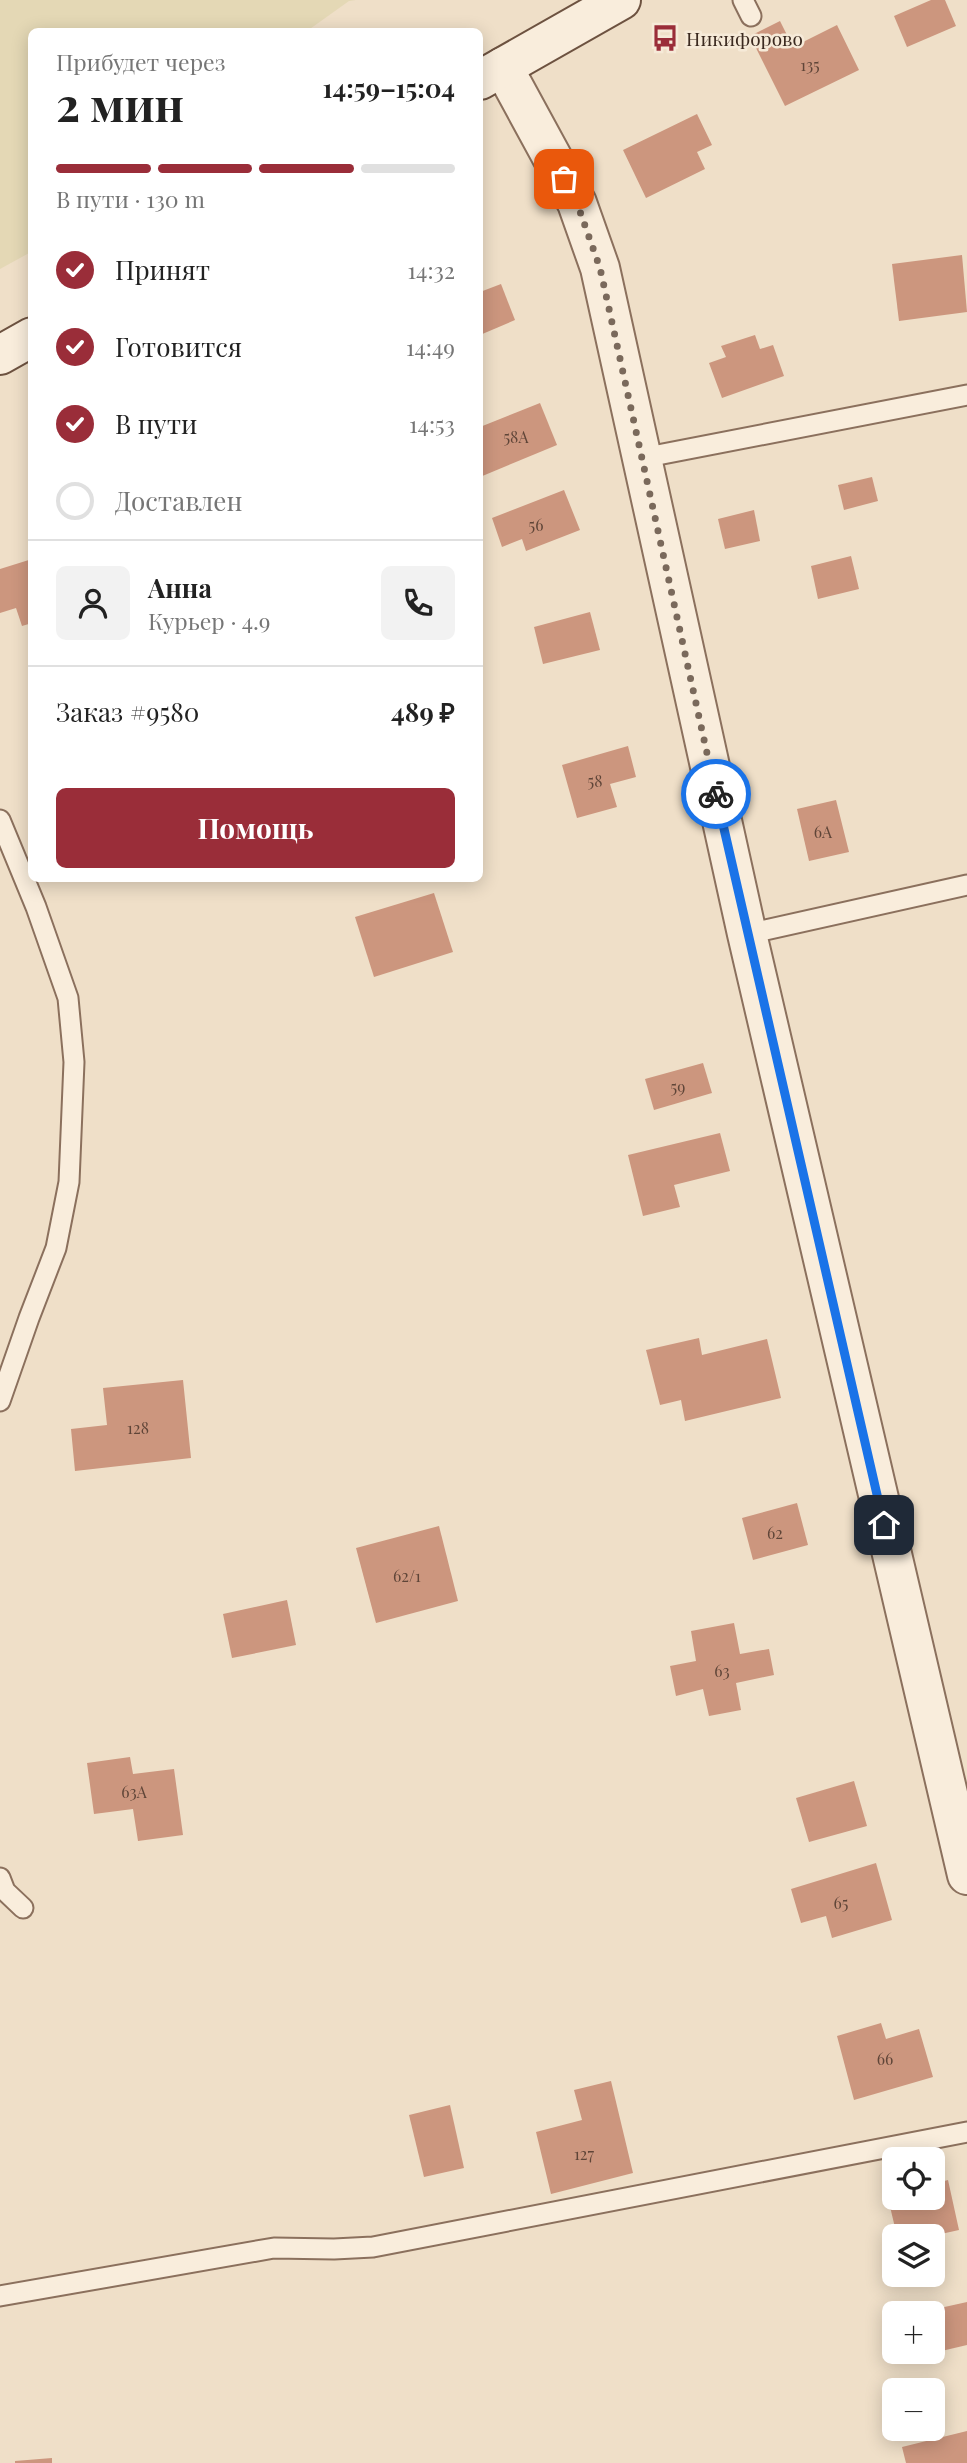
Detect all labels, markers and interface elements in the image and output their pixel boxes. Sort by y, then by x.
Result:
bus stop icon: Никифорово [650,23,680,53]
place label: Никифорово [686,25,803,51]
text: Прибудет через [56,46,225,77]
house number: 135 [800,54,820,75]
text: 14:59–15:04 [323,70,455,105]
text: 2 мин [56,72,184,134]
pin [534,149,594,209]
icon: bag [545,160,583,198]
text: В пути · 130 m [56,183,205,214]
icon: check [56,251,94,289]
text: Принят [115,252,210,287]
text: 14:32 [408,254,455,285]
icon: check [56,328,94,366]
text: Готовится [115,329,242,364]
text: 14:49 [406,331,455,362]
icon: check [56,405,94,443]
text: В пути [115,406,197,441]
text: 14:53 [409,408,455,439]
house number: 58А [503,426,529,447]
text: Доставлен [115,483,242,518]
house number: 56 [529,514,543,535]
button: person [56,566,130,640]
button: phone [381,566,455,640]
text: Анна [148,570,212,605]
text: Курьер · 4.9 [148,605,271,636]
text: Заказ #9580 [56,694,199,729]
text: 489 ₽ [391,694,455,729]
courier [681,759,751,829]
house number: 58 [588,770,602,791]
icon: bike [697,775,735,813]
button: Помощь [56,788,455,868]
house number: 6А [814,821,833,842]
house number: 59 [671,1076,685,1097]
house number: 128 [127,1417,149,1438]
pin [854,1495,914,1555]
icon: home [865,1506,903,1544]
house number: 62 [767,1522,783,1543]
house number: 62/1 [393,1565,421,1586]
house number: 63 [714,1660,730,1681]
house number: 63А [121,1781,148,1802]
house number: 65 [834,1892,848,1913]
house number: 66 [877,2048,893,2069]
house number: 127 [574,2143,595,2164]
map controls [882,2147,945,2441]
button: locate [882,2147,945,2210]
button: layers [882,2224,945,2287]
button: + [882,2301,945,2364]
button: − [882,2378,945,2441]

